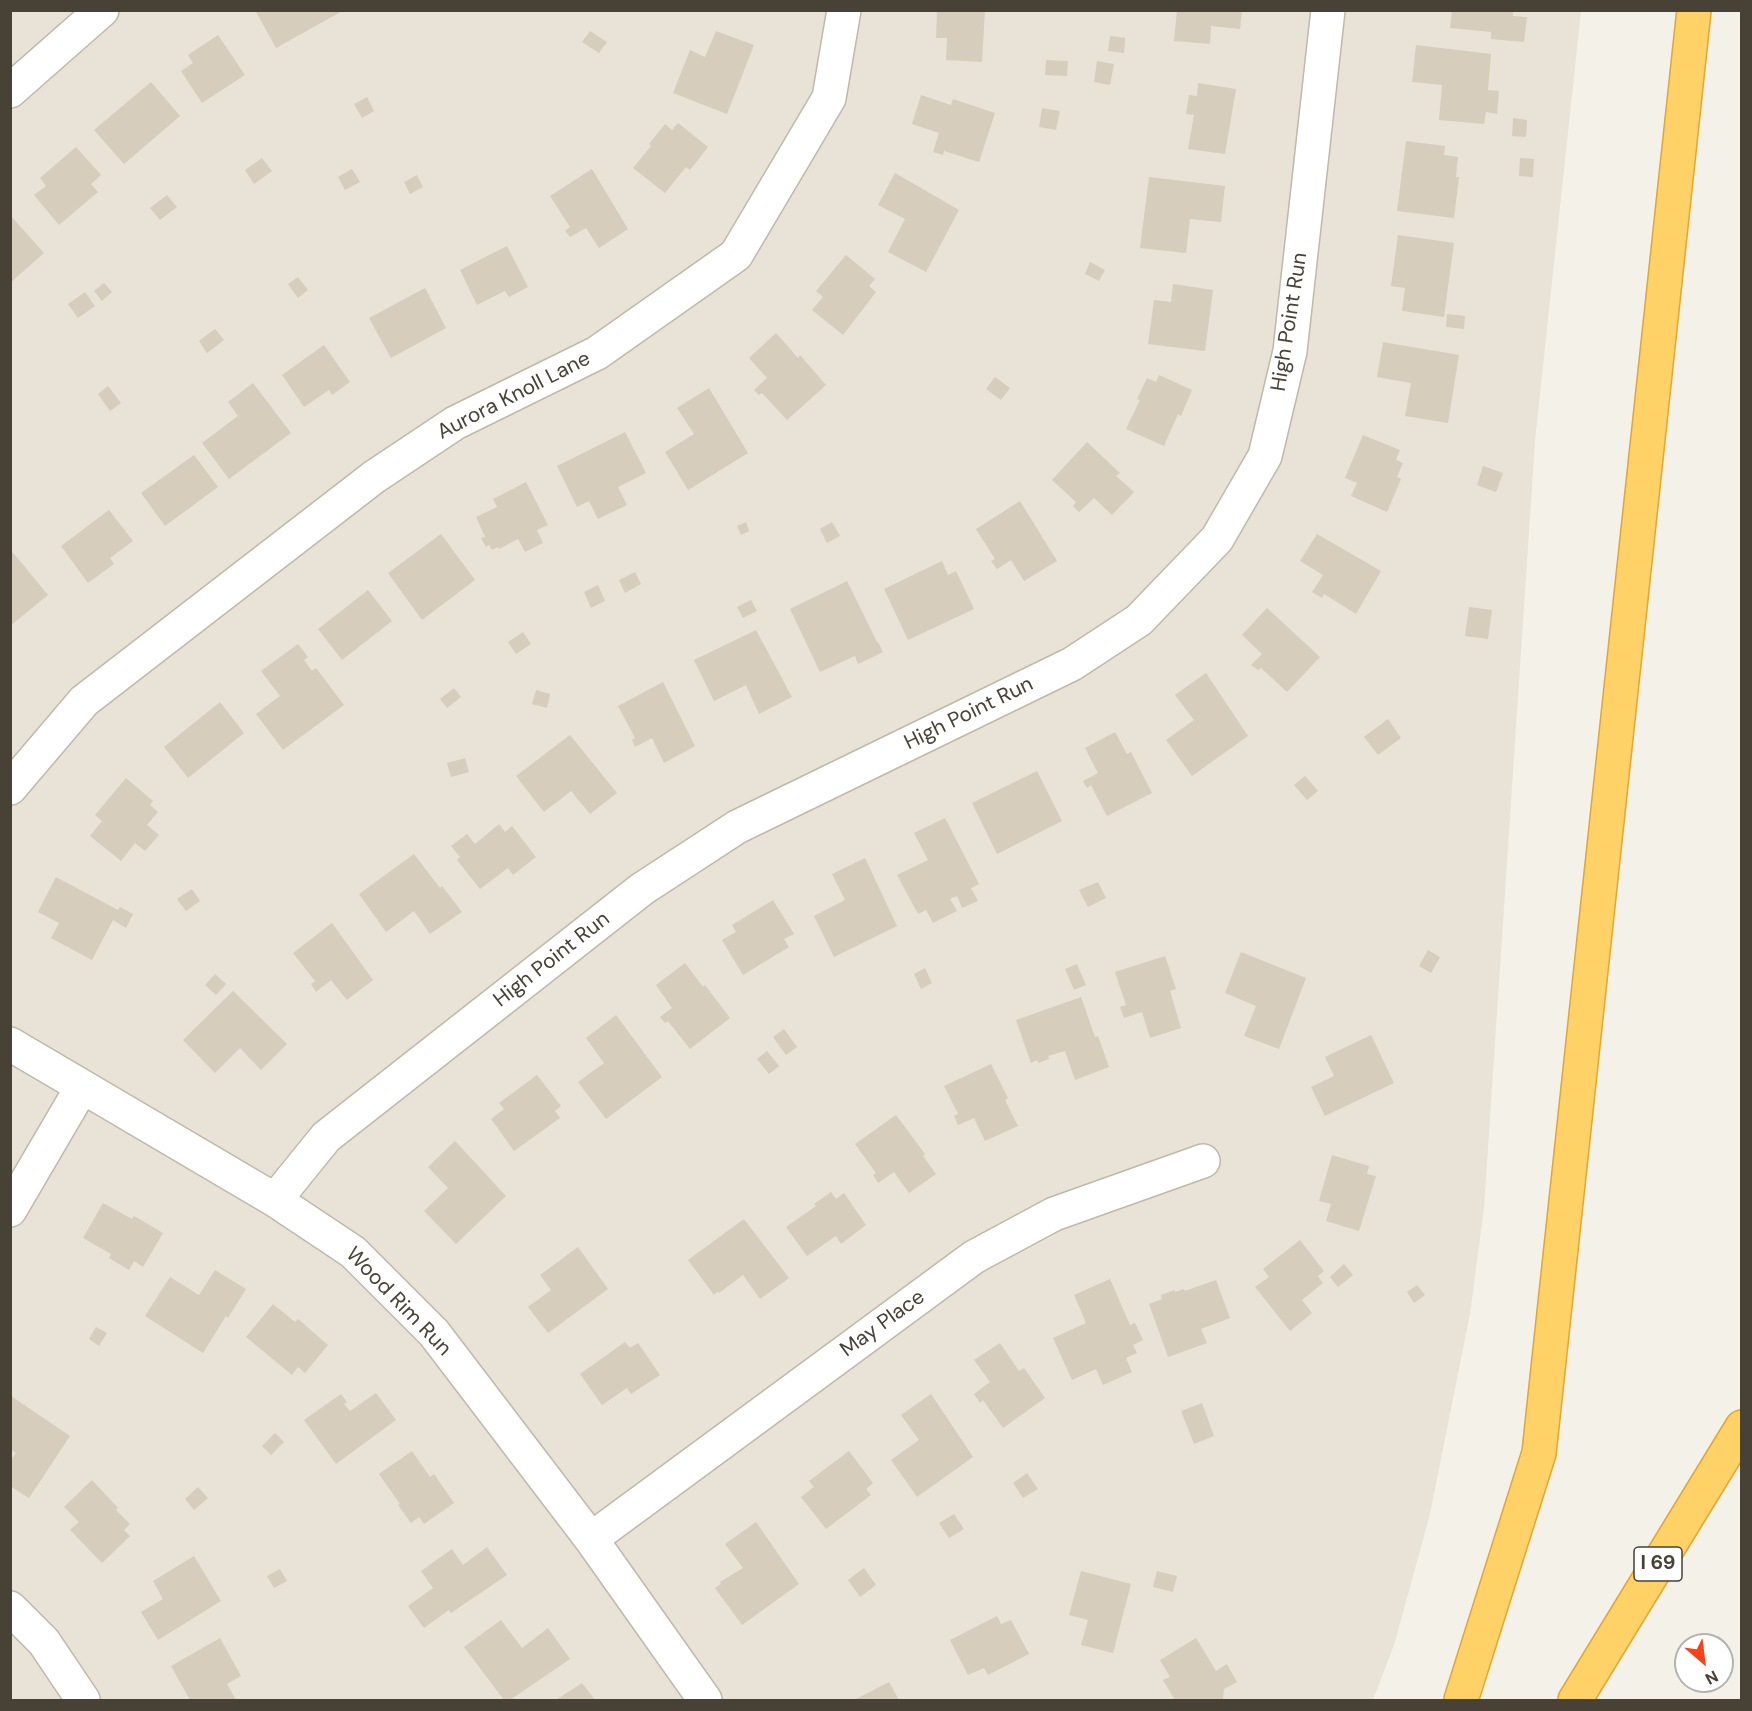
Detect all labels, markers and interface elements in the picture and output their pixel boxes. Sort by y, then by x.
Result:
street label: High Point Run [1267,251,1313,393]
street label: Aurora Knoll Lane [433,347,595,445]
street label: High Point Run [900,672,1038,756]
street label: High Point Run [489,907,615,1013]
street label: Wood Rim Run [340,1242,456,1362]
street label: May Place [836,1285,930,1363]
road number: I 69 [1634,1547,1682,1581]
north arrow [1674,1633,1734,1693]
text: N [1702,1666,1722,1690]

